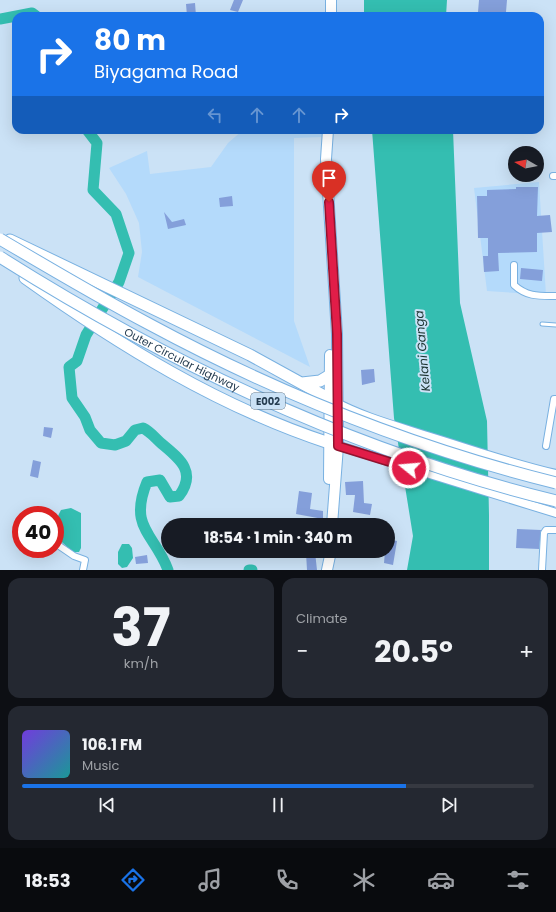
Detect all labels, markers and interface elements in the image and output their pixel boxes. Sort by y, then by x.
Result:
text: 80 m [94,21,166,60]
icon: right [28,28,80,80]
text: Biyagama Road [94,59,238,84]
icon: left [204,104,226,126]
icon: ahead [246,104,268,126]
icon: ahead [288,104,310,126]
icon: right [330,104,352,126]
north arrow [508,146,544,182]
map controls [508,146,544,182]
pin [312,161,346,202]
icon: arrive [318,167,340,189]
water label: Kelani Ganga [410,310,434,392]
street label: Outer Circular Highway [121,324,243,396]
road number: E002 [251,393,285,409]
position arrow [388,447,430,489]
speed limit sign: 40 [12,506,64,558]
text: 18:54 · 1 min · 340 m [204,527,352,548]
text: 37 [111,591,171,664]
text: Climate [296,609,347,628]
text: 20.5° [374,630,453,673]
text: − [296,636,308,667]
text: + [519,636,534,667]
text: km/h [124,654,158,673]
text: 106.1 FM [82,734,142,755]
text: Music [82,756,119,775]
icon: previous [96,794,118,816]
icon: pause [267,794,289,816]
icon: next [438,794,460,816]
icon: directions [119,866,147,894]
icon: music [196,866,224,894]
icon: phone [273,866,301,894]
icon: climate [350,866,378,894]
icon: car [427,866,455,894]
icon: filters [504,866,532,894]
text: 18:53 [24,868,71,893]

